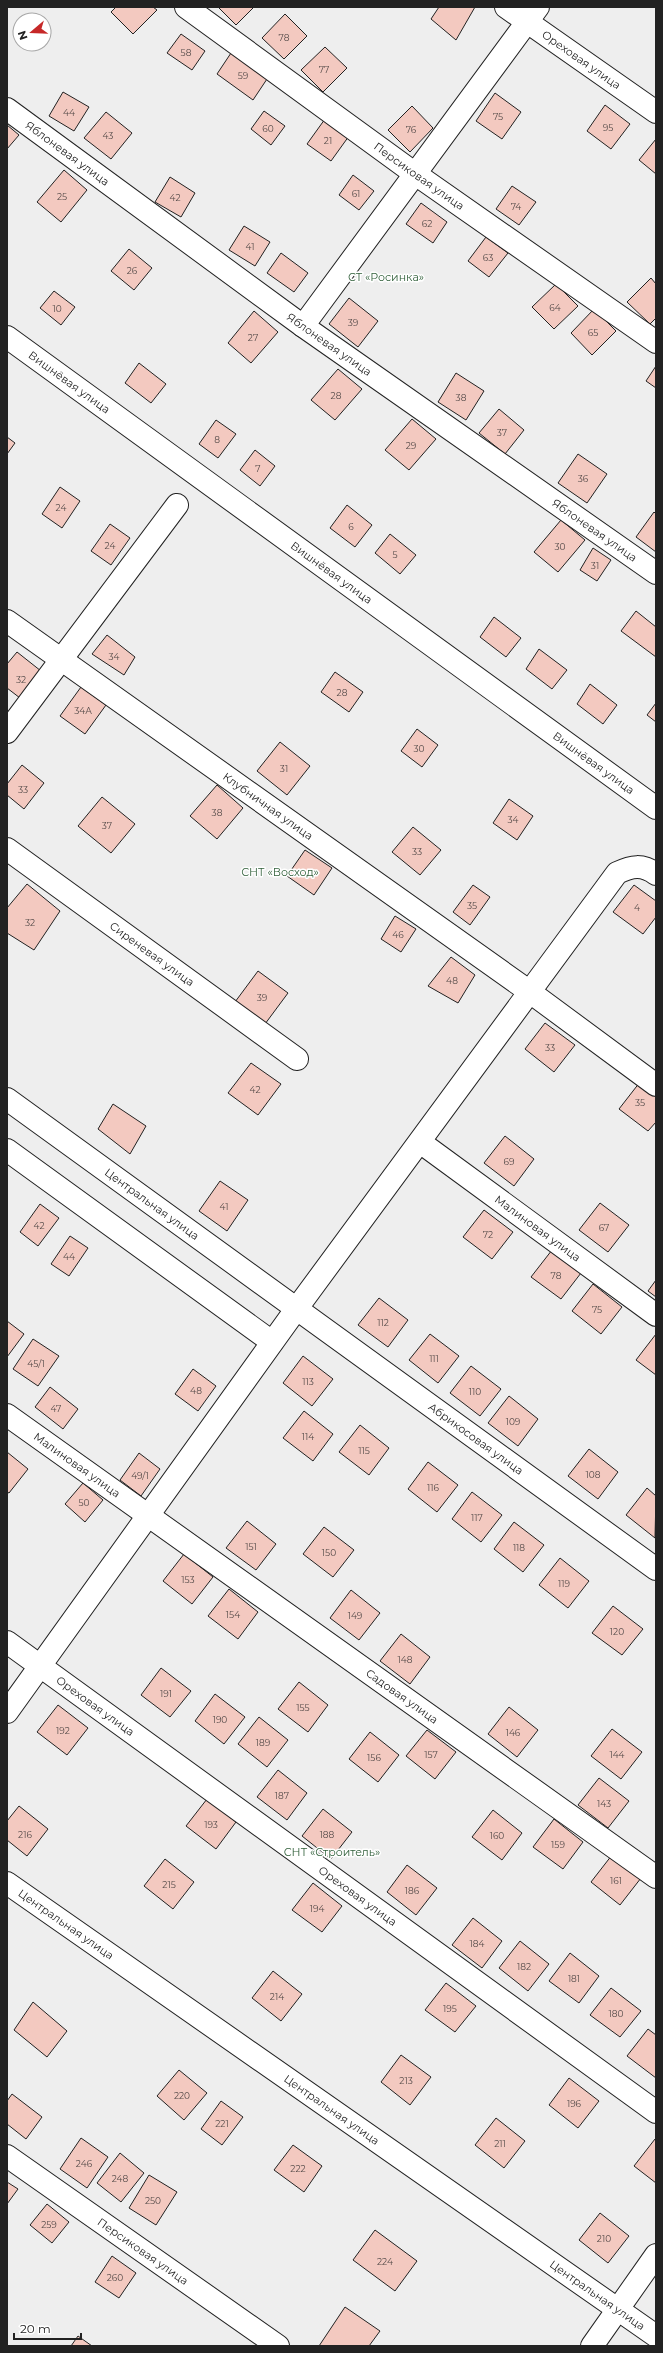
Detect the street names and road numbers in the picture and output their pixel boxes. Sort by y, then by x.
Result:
street label: Ореховая улица [539,27,624,92]
street label: Яблоневая улица [23,118,112,189]
street label: Персиковая улица [371,139,467,213]
street label: Яблоневая улица [284,310,374,379]
street label: Вишнёвая улица [26,348,113,416]
street label: Яблоневая улица [549,496,640,565]
street label: Вишнёвая улица [288,538,375,607]
street label: Вишнёвая улица [550,729,637,797]
street label: Клубничная улица [220,769,316,843]
street label: Сиреневая улица [107,919,197,989]
street label: Центральная улица [102,1165,202,1243]
street label: Малиновая улица [492,1192,583,1264]
street label: Абрикосовая улица [426,1400,526,1478]
street label: Малиновая улица [31,1429,123,1500]
street label: Садовая улица [363,1666,441,1727]
street label: Ореховая улица [53,1673,137,1739]
street label: Ореховая улица [316,1863,400,1929]
street label: Центральная улица [16,1886,116,1962]
street label: Центральная улица [281,2071,382,2148]
street label: Персиковая улица [95,2215,191,2288]
street label: Центральная улица [547,2257,648,2333]

